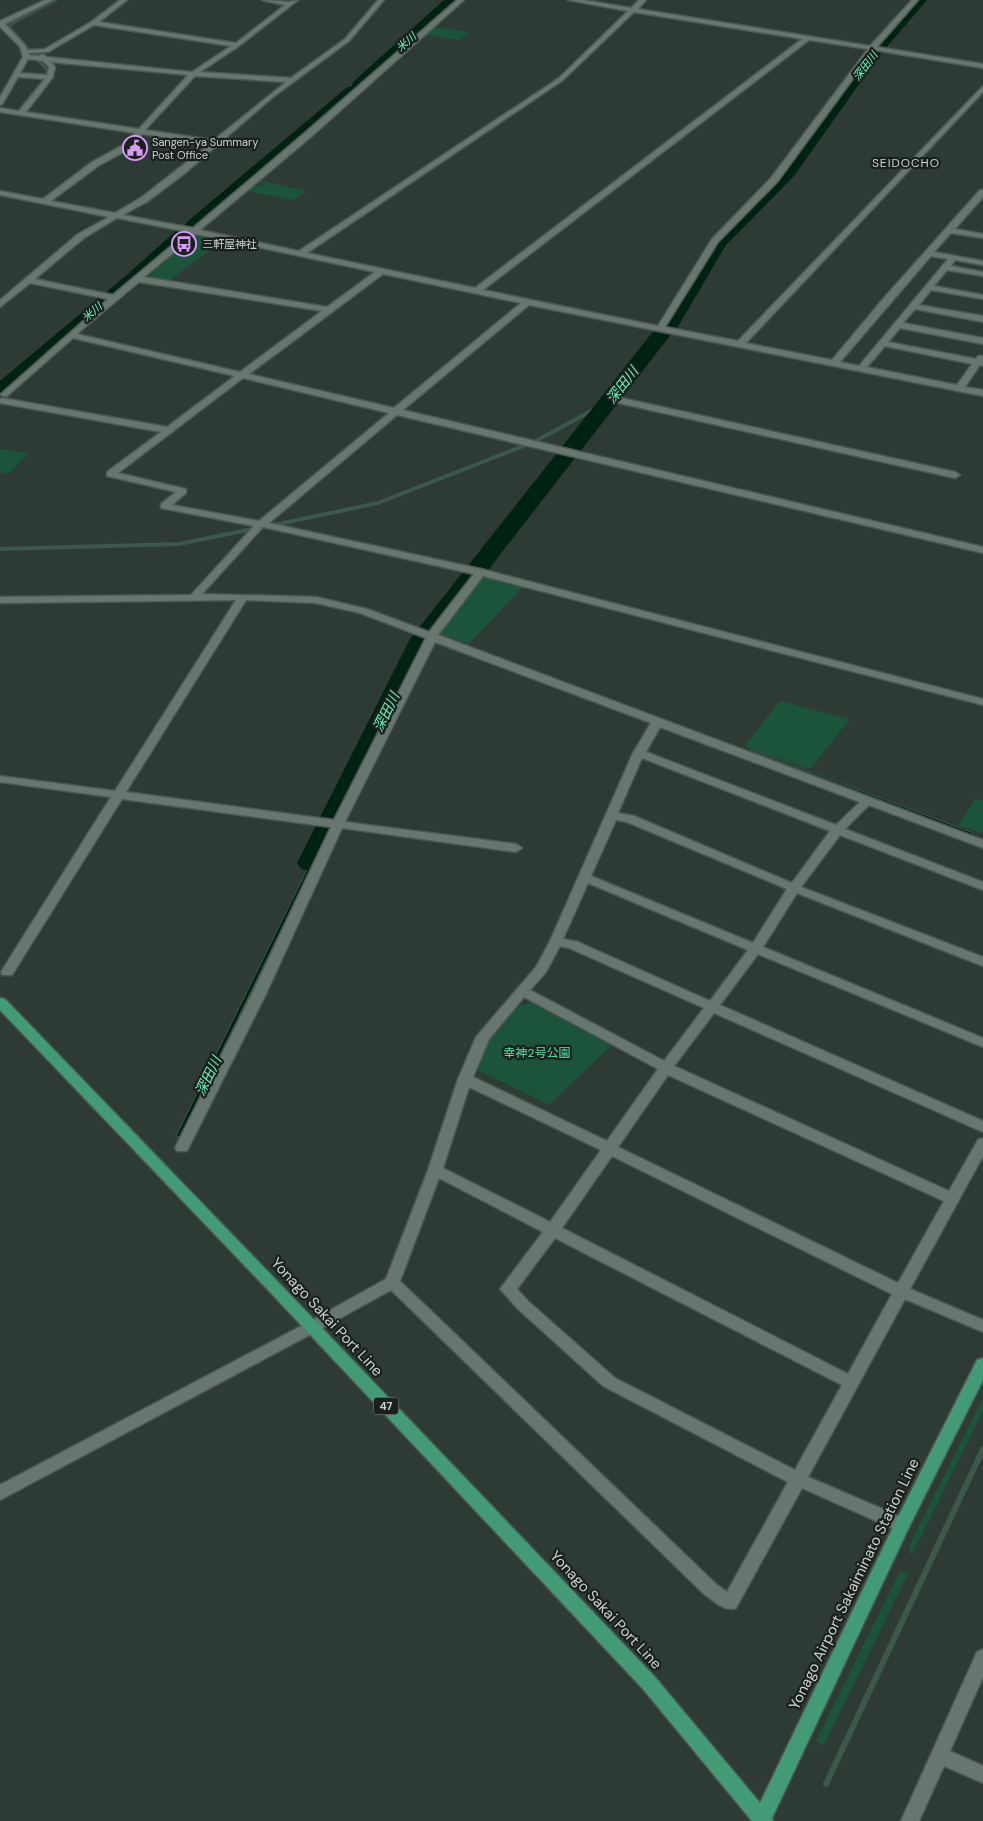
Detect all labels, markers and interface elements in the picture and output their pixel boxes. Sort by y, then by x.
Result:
water label: 米川 [393,29,420,55]
water label: 深田川 [849,48,881,83]
public building icon: Sangen-ya Summary Post Office [122,135,148,161]
place label: Sangen-ya Summary Post Office [152,135,258,162]
district label: SEIDOCHO [872,155,940,171]
bus stop icon: 三軒屋神社 [171,231,197,257]
place label: 三軒屋神社 [202,237,257,251]
water label: 米川 [79,299,106,324]
water label: 深田川 [602,361,643,407]
water label: 深田川 [369,687,404,735]
park label: 幸神2号公園 [504,1045,570,1061]
water label: 深田川 [191,1051,226,1099]
street label: Yonago Sakai Port Line [267,1253,387,1381]
road number: 47 [374,1398,398,1414]
street label: Yonago Airport Sakaiminato Station Line [784,1455,924,1713]
street label: Yonago Sakai Port Line [546,1546,666,1674]

